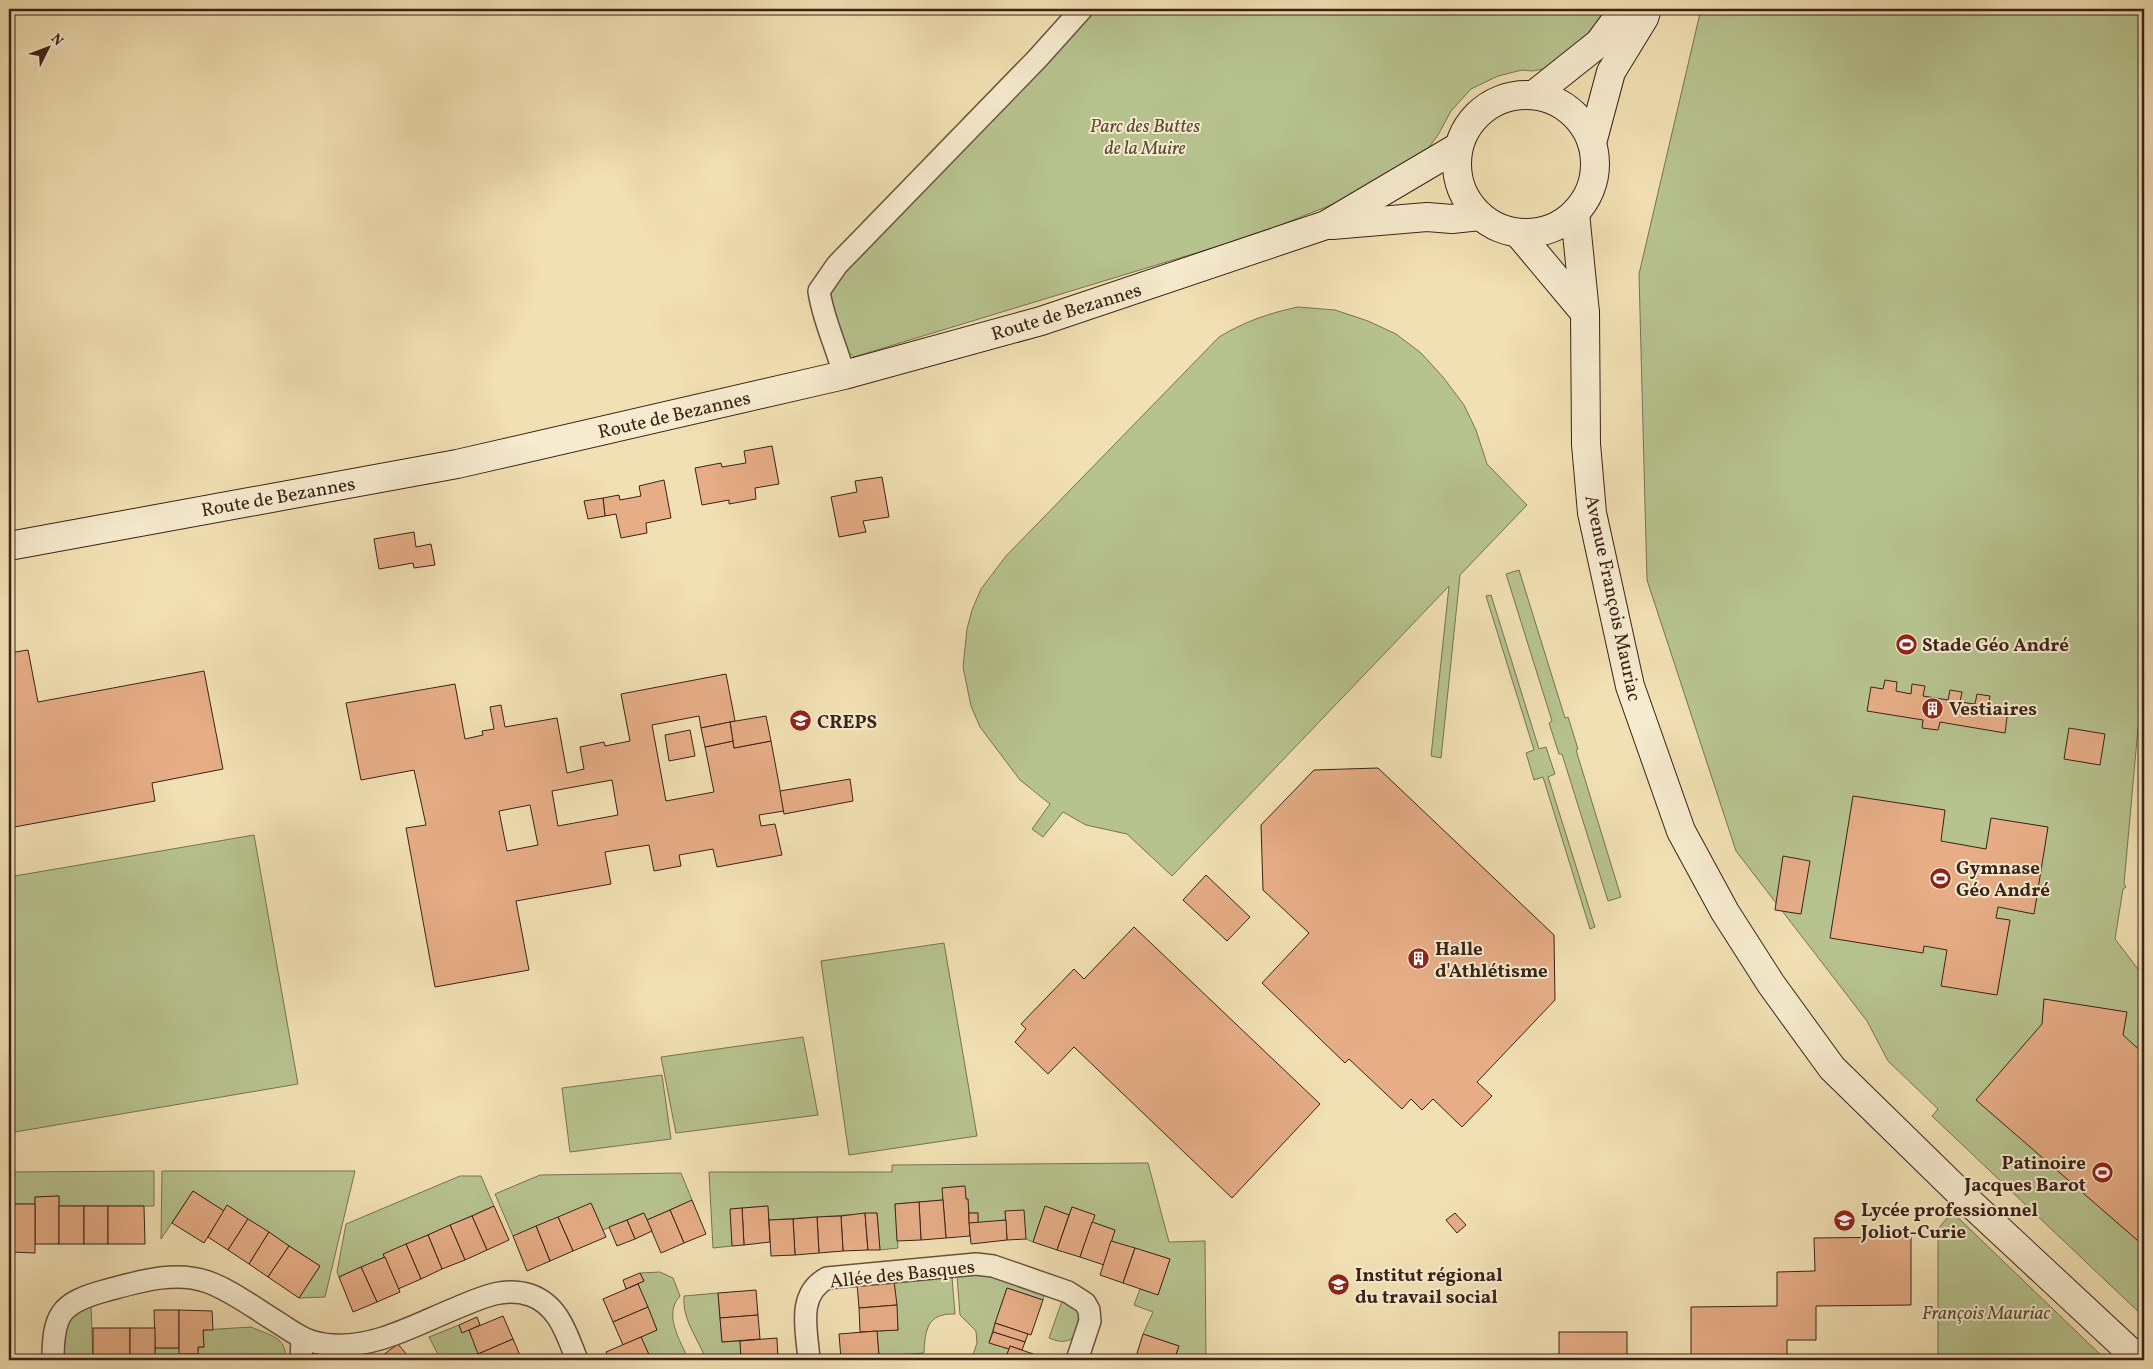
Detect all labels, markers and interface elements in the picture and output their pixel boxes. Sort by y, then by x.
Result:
north arrow [22,22,72,72]
text: N [46,30,67,50]
park label: Parc des Buttes de la Muire [1090,114,1200,162]
street label: Route de Bezannes [988,278,1145,348]
street label: Route de Bezannes [596,386,753,446]
street label: Route de Bezannes [199,472,357,524]
street label: Avenue François Mauriac [1577,493,1647,704]
sports icon: Stade Géo André [1894,632,1918,656]
place label: Stade Géo André [1922,633,2069,659]
building icon: Vestiaires [1921,696,1945,720]
place label: Vestiaires [1949,697,2037,723]
school or university icon: CREPS [789,709,813,733]
place label: CREPS [817,710,877,736]
place label: Gymnase Géo André [1956,856,2050,904]
sports icon: Gymnase Géo André [1928,866,1952,890]
place label: Halle d'Athlétisme [1435,937,1548,985]
building icon: Halle d'Athlétisme [1407,947,1431,971]
place label: Patinoire Jacques Barot [1963,1151,2086,1199]
sports icon: Patinoire Jacques Barot [2090,1161,2114,1185]
place label: Lycée professionnel Joliot-Curie [1860,1198,2038,1246]
school or university icon: Lycée professionnel Joliot-Curie [1833,1208,1857,1232]
street label: Allée des Basques [828,1254,976,1296]
place label: Institut régional du travail social [1355,1263,1503,1311]
school or university icon: Institut régional du travail social [1327,1273,1351,1297]
park label: François Mauriac [1922,1301,2050,1327]

